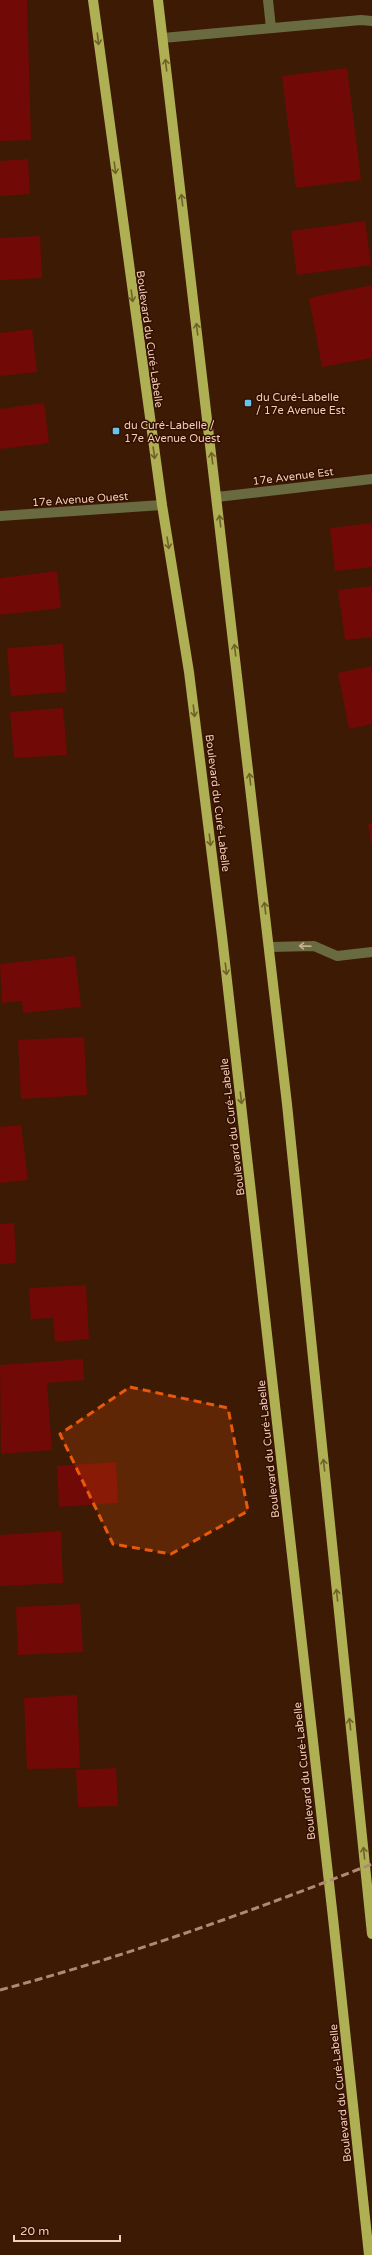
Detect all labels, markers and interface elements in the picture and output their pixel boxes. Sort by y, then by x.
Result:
one-way arrow [94,32,102,45]
one-way arrow [162,59,170,72]
one-way arrow [111,161,119,174]
one-way arrow [178,194,186,207]
street label: Boulevard du Curé-Labelle [133,270,166,409]
one-way arrow [128,290,136,303]
one-way arrow [193,323,201,336]
place label: du Curé-Labelle / 17e Avenue Est [256,391,345,417]
marker: du Curé-Labelle / 17e Avenue Est [243,398,253,408]
place label: du Curé-Labelle / 17e Avenue Ouest [124,419,220,445]
marker: du Curé-Labelle / 17e Avenue Ouest [111,426,121,436]
one-way arrow [150,446,158,459]
one-way arrow [209,452,216,465]
street label: 17e Avenue Est [252,465,334,488]
street label: 17e Avenue Ouest [32,490,129,509]
one-way arrow [216,515,224,528]
one-way arrow [164,536,172,549]
one-way arrow [231,644,239,657]
one-way arrow [190,704,198,717]
street label: Boulevard du Curé-Labelle [203,734,232,873]
one-way arrow [246,773,254,786]
one-way arrow [206,833,214,846]
one-way arrow [261,902,269,915]
one-way arrow [299,942,312,949]
one-way arrow [222,962,230,975]
street label: Boulevard du Curé-Labelle [218,1057,247,1196]
one-way arrow [237,1091,245,1104]
street label: Boulevard du Curé-Labelle [255,1379,282,1519]
one-way arrow [320,1459,327,1472]
one-way arrow [333,1589,341,1602]
street label: Boulevard du Curé-Labelle [291,1701,318,1841]
one-way arrow [347,1718,354,1731]
one-way arrow [360,1847,367,1860]
street label: Boulevard du Curé-Labelle [327,2023,354,2163]
scale bar [14,2217,120,2243]
text: 20 m [20,2224,49,2238]

